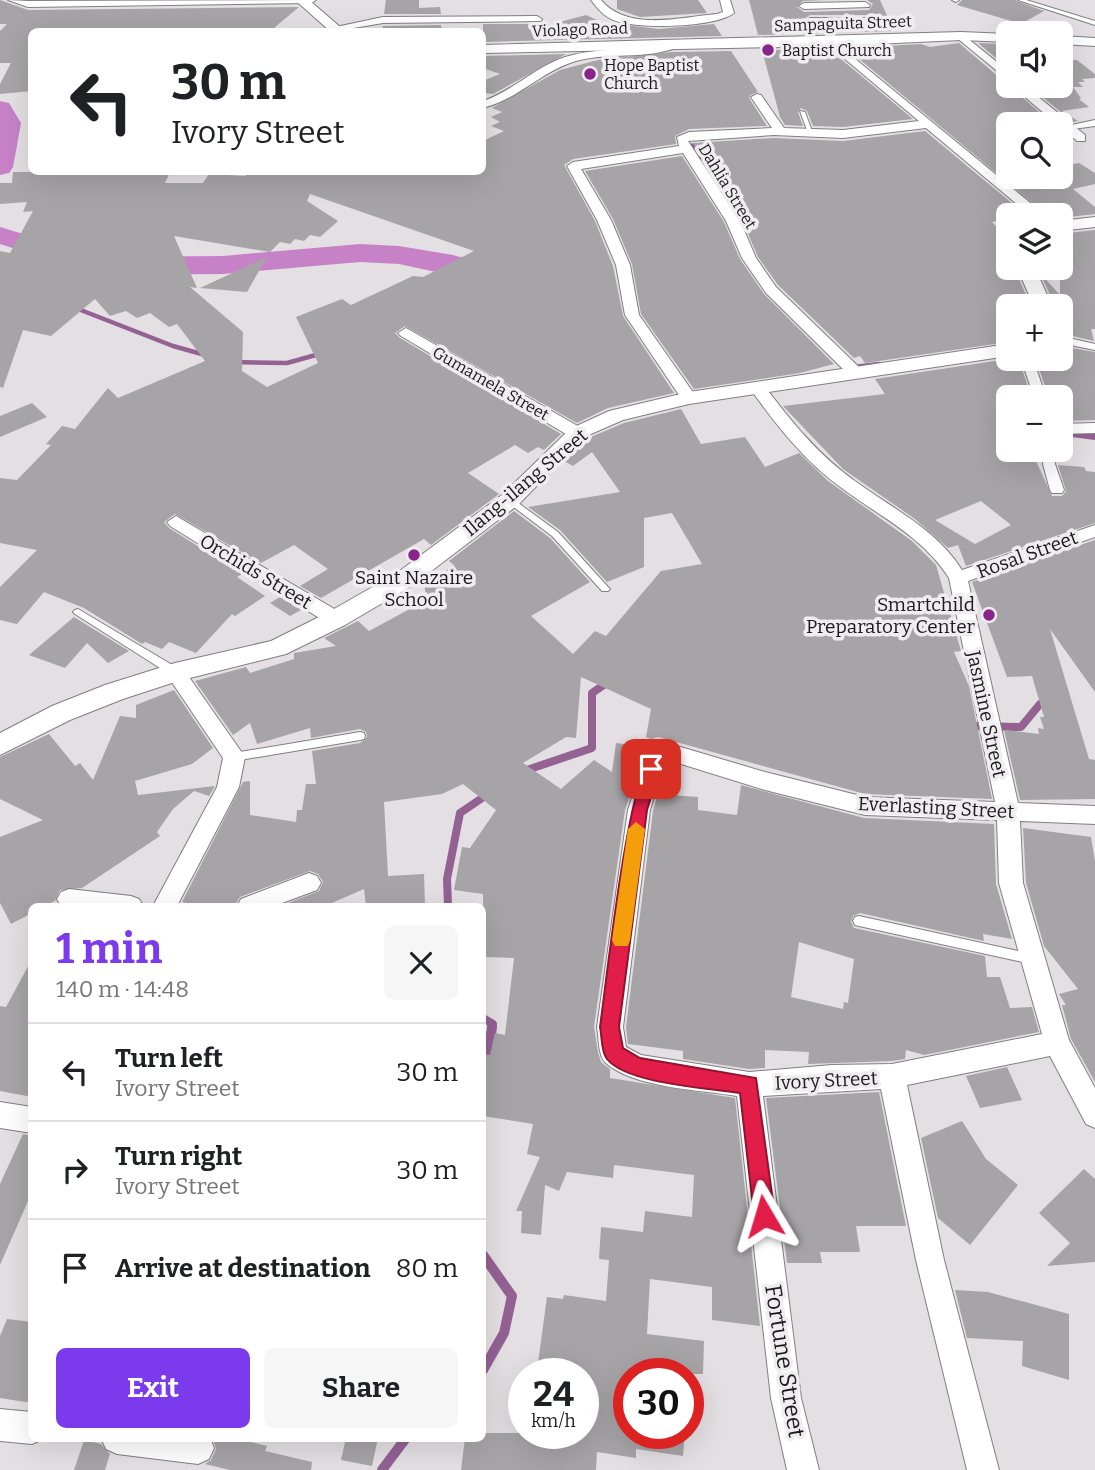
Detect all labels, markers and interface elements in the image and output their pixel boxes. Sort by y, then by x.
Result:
street label: Sampaguita Street [774,12,912,35]
street label: Violago Road [532,18,629,41]
map controls [996,21,1073,462]
button: sound [996,21,1073,98]
place label: Baptist Church [782,41,892,60]
marker: Baptist Church [760,42,776,58]
text: 30 m [171,53,286,112]
icon: left [56,56,147,147]
place label: Hope Baptist Church [604,56,700,93]
marker: Hope Baptist Church [582,66,598,82]
button: search [996,112,1073,189]
text: Ivory Street [171,113,344,151]
street label: Dahlia Street [695,140,761,233]
button: layers [996,203,1073,280]
button: + [996,294,1073,371]
street label: Gumamela Street [429,342,552,425]
button: − [996,385,1073,462]
street label: Ilang-ilang Street [459,424,592,541]
street label: Rosal Street [974,526,1081,583]
street label: Orchids Street [196,529,316,614]
marker: Saint Nazaire School [406,547,422,563]
place label: Saint Nazaire School [355,566,473,611]
place label: Smartchild Preparatory Center [806,593,976,638]
marker: Smartchild Preparatory Center [981,607,997,623]
street label: Jasmine Street [962,648,1011,780]
pin [621,739,681,799]
icon: arrive [632,750,670,788]
street label: Everlasting Street [857,792,1015,823]
text: 1 min [56,924,162,974]
button: close [384,926,458,1000]
text: 140 m · 14:48 [56,975,189,1003]
text: Turn left [115,1043,223,1074]
icon: left [56,1053,94,1091]
text: 30 m [397,1057,458,1088]
street label: Ivory Street [774,1066,878,1095]
text: Ivory Street [115,1074,240,1102]
text: Turn right [115,1141,242,1172]
icon: right [56,1151,94,1189]
text: 30 m [397,1155,458,1186]
text: Ivory Street [115,1172,240,1200]
position arrow [727,1179,801,1253]
icon: arrive [56,1249,94,1287]
text: Arrive at destination [115,1253,370,1284]
text: 80 m [396,1253,458,1284]
street label: Fortune Street [759,1283,811,1439]
button: Exit [56,1348,250,1428]
button: Share [264,1348,458,1428]
speed limit sign: 30 [613,1358,704,1449]
text: 24 [533,1373,574,1415]
text: km/h [531,1410,576,1432]

